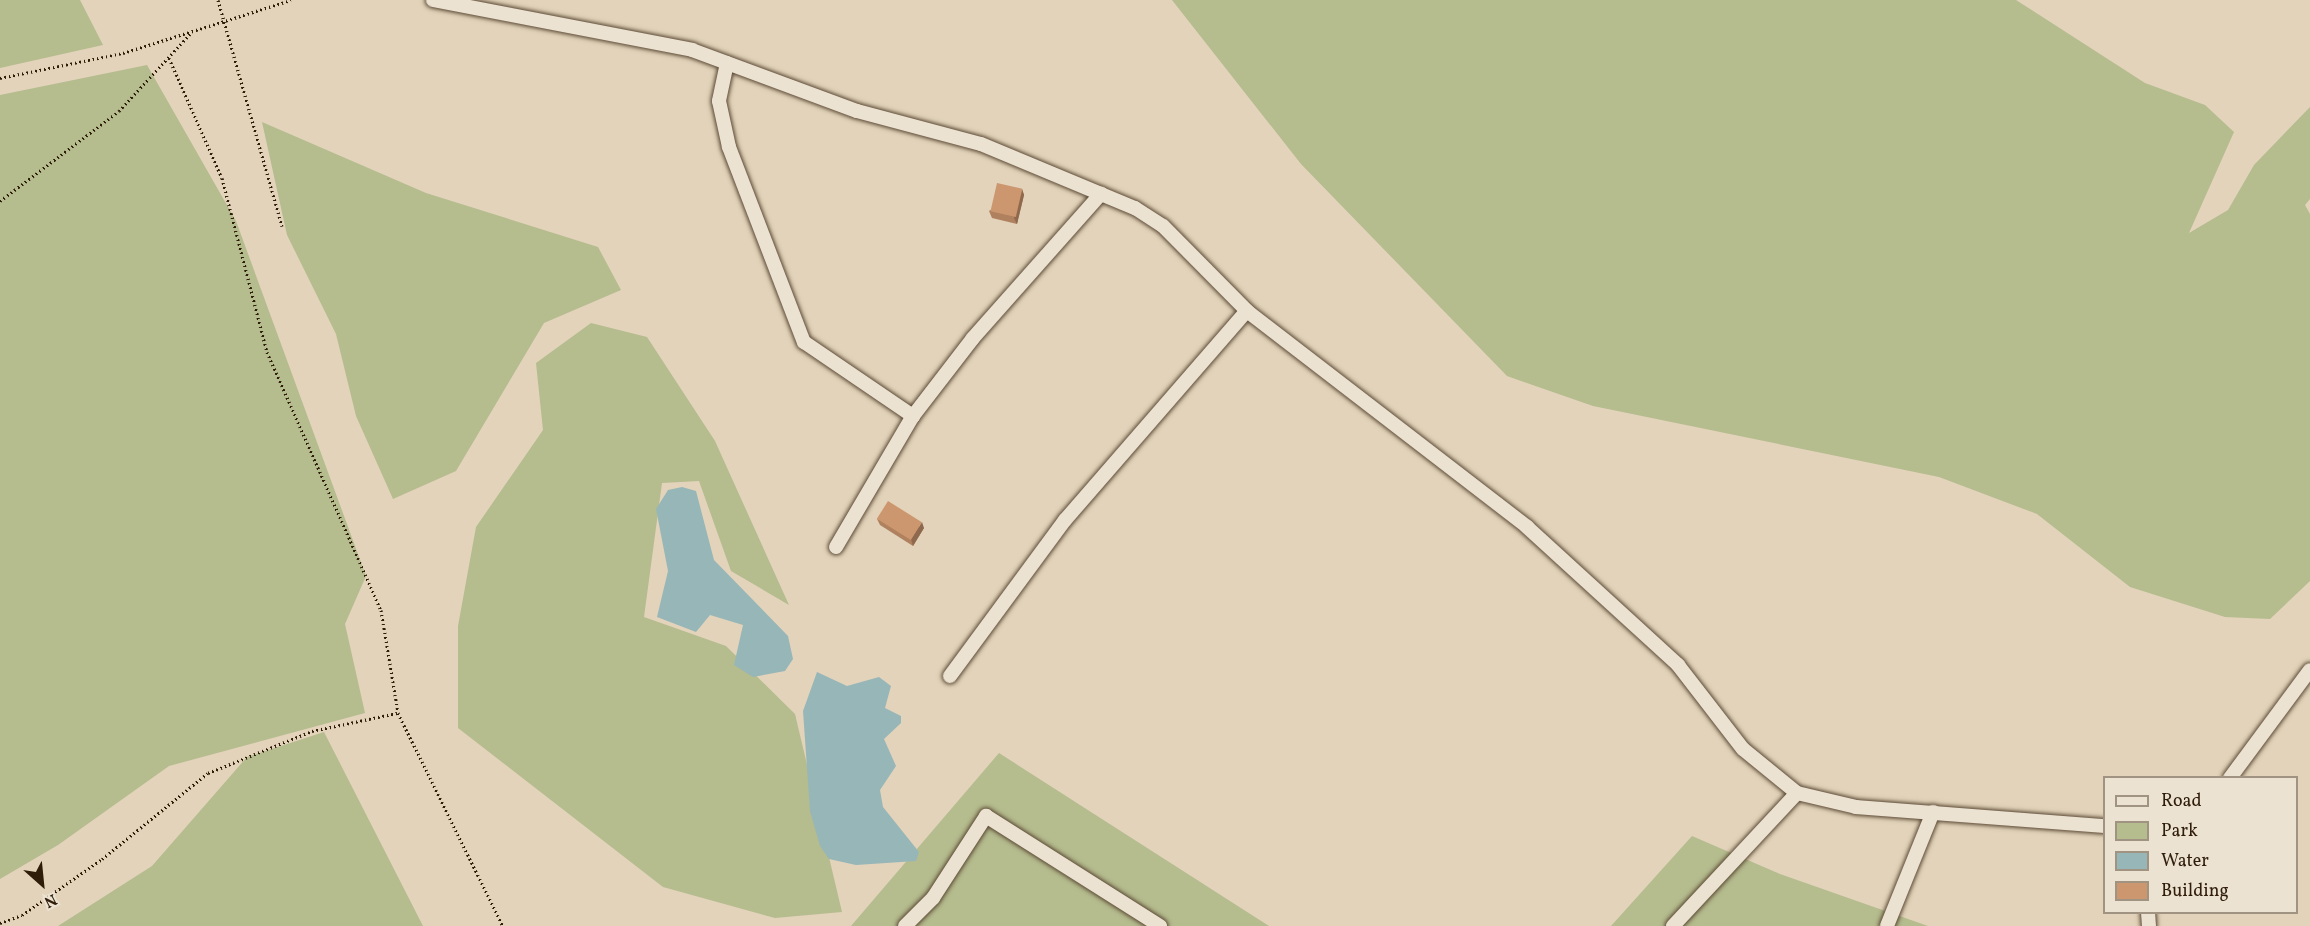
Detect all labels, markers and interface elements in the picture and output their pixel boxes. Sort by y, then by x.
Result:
legend [2103,776,2298,914]
text: Road [2161,789,2202,814]
text: Park [2161,819,2198,844]
text: Water [2161,849,2209,874]
north arrow [12,854,72,914]
text: Building [2161,879,2229,904]
text: N [40,888,60,912]

